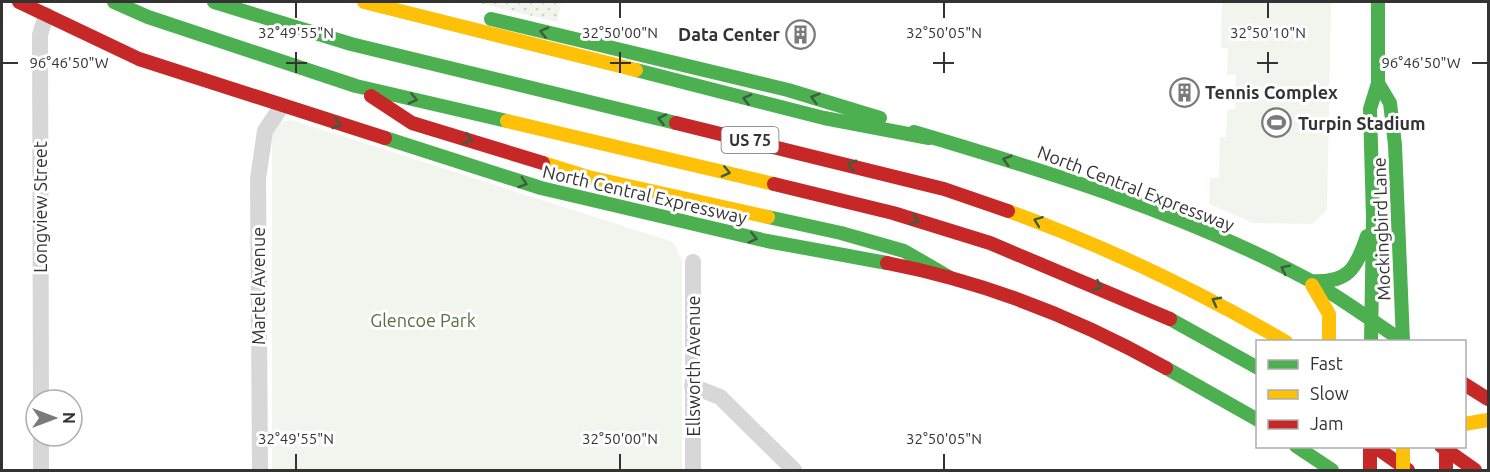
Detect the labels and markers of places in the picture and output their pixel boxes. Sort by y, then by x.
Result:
building icon: Data Center [785,18,817,50]
place label: Data Center [678,24,781,44]
building icon: Tennis Complex [1168,76,1200,108]
place label: Tennis Complex [1205,82,1338,102]
sports icon: Turpin Stadium [1261,107,1293,139]
place label: Turpin Stadium [1298,113,1426,133]

